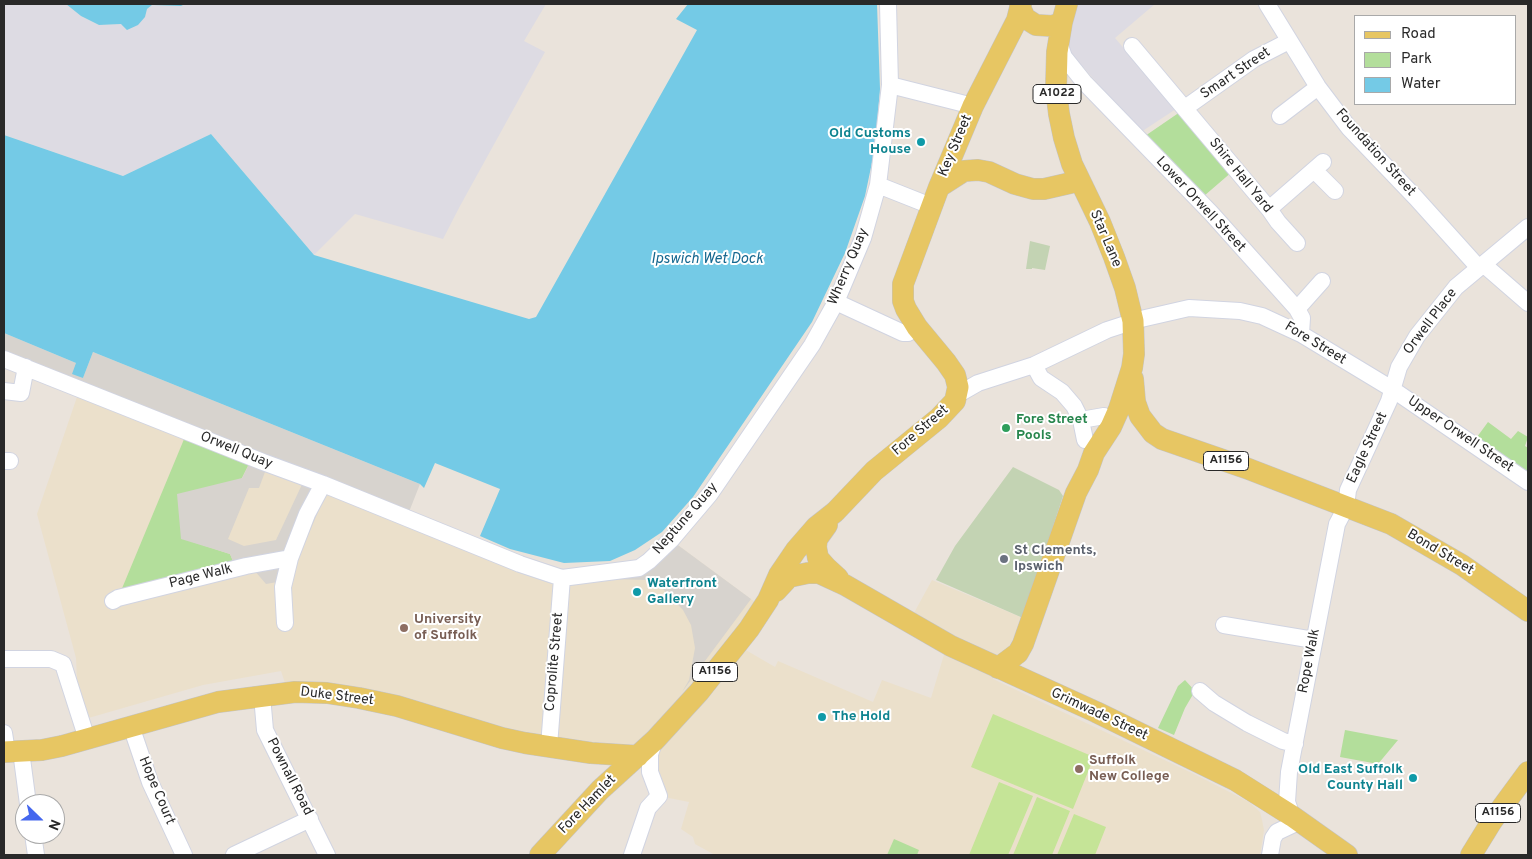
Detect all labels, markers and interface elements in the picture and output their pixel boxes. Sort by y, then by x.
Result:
legend [1354,15,1517,105]
text: Road [1401,25,1436,44]
street label: Smart Street [1198,44,1274,104]
text: Park [1401,50,1432,69]
text: Water [1401,75,1440,94]
road number: A1022 [1033,85,1081,104]
street label: Foundation Street [1331,106,1419,200]
street label: Key Street [935,113,977,179]
place label: Old Customs House [829,126,911,158]
street label: Shire Hall Yard [1205,135,1275,217]
marker: Old Customs House [915,136,927,148]
street label: Lower Orwell Street [1152,154,1248,256]
street label: Star Lane [1085,208,1125,270]
street label: Wherry Quay [825,226,873,308]
water label: Ipswich Wet Dock [651,251,763,269]
street label: Orwell Place [1401,286,1461,358]
street label: Fore Street [1281,319,1349,369]
street label: Upper Orwell Street [1404,393,1516,477]
street label: Fore Street [889,402,953,460]
street label: Eagle Street [1344,410,1392,486]
place label: Fore Street Pools [1016,412,1088,444]
marker: Fore Street Pools [1000,422,1012,434]
street label: Orwell Quay [197,429,275,473]
road number: A1156 [1204,452,1248,471]
street label: Neptune Quay [650,479,722,559]
street label: Bond Street [1404,527,1476,579]
place label: St Clements, Ipswich [1014,543,1096,576]
marker: St Clements, Ipswich [998,553,1010,565]
street label: Page Walk [168,561,234,593]
place label: Waterfront Gallery [647,576,717,608]
marker: Waterfront Gallery [631,586,643,598]
place label: University of Suffolk [414,612,481,644]
street label: Coprolite Street [542,612,568,712]
marker: University of Suffolk [398,622,410,634]
street label: Rope Walk [1296,627,1324,695]
road number: A1156 [692,662,738,682]
street label: Duke Street [299,684,375,710]
street label: Grimwade Street [1048,685,1150,745]
place label: The Hold [832,709,890,725]
marker: The Hold [816,711,828,723]
street label: Pownall Road [262,735,316,819]
place label: Suffolk New College [1089,753,1170,786]
street label: Hope Court [134,754,178,828]
place label: Old East Suffolk County Hall [1298,762,1403,794]
marker: Suffolk New College [1073,763,1085,775]
street label: Fore Hamlet [556,772,620,838]
marker: Old East Suffolk County Hall [1407,772,1419,784]
north arrow [15,794,65,844]
road number: A1156 [1476,804,1520,822]
text: N [44,817,63,832]

